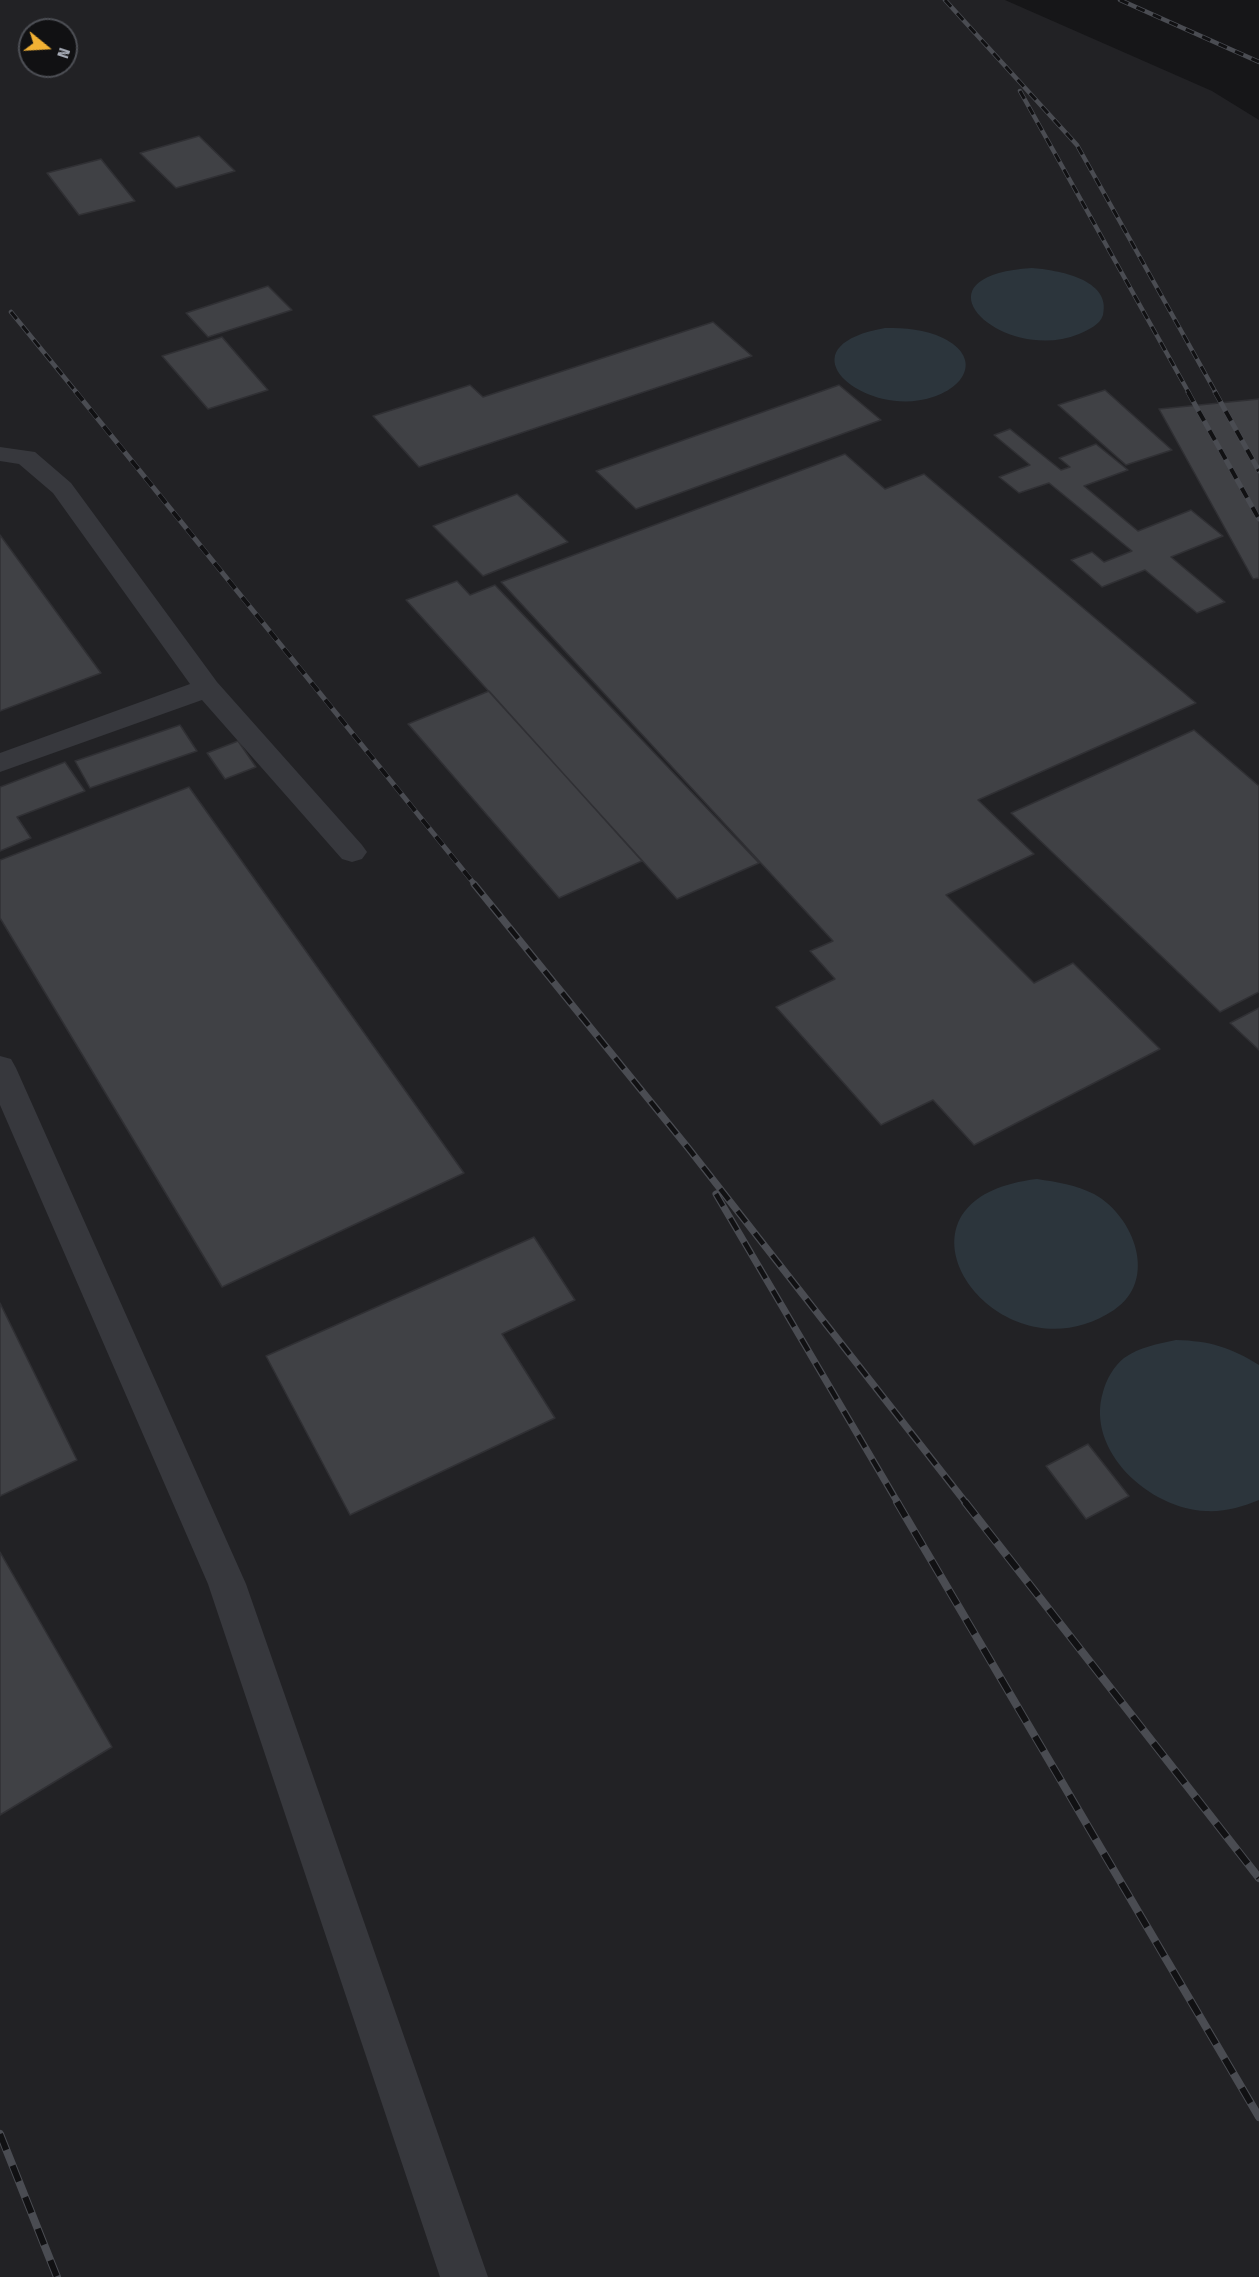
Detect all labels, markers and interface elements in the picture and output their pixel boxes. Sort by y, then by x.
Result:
north arrow [18,18,78,78]
text: N [53,46,74,61]

